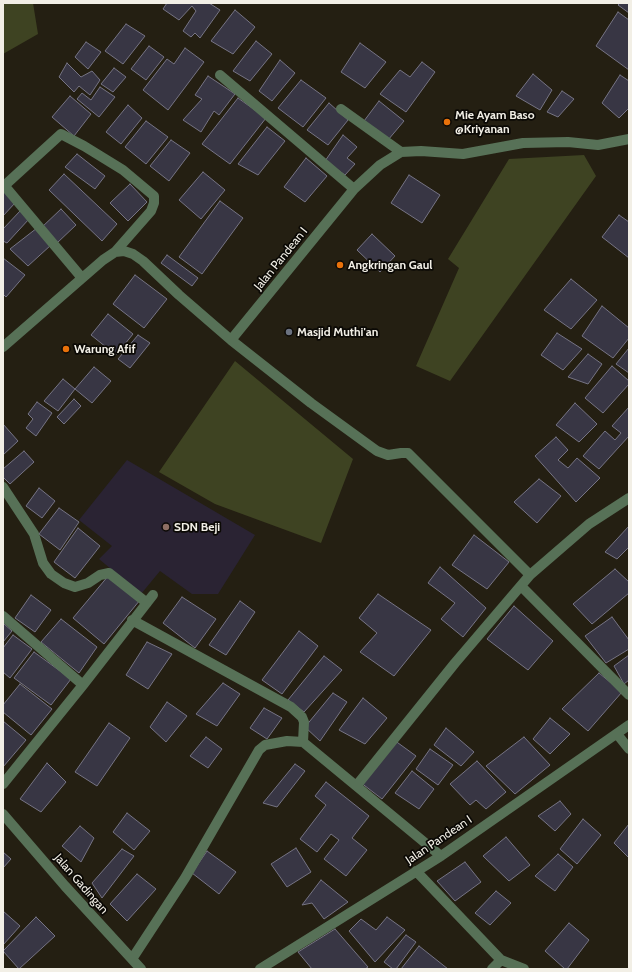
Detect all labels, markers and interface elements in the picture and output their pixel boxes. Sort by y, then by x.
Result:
place label: Mie Ayam Baso @Kriyanan [455,108,535,136]
marker: Mie Ayam Baso @Kriyanan [442,117,452,127]
street label: Jalan Pandean I [251,225,311,293]
place label: Angkringan Gaul [348,258,432,272]
marker: Angkringan Gaul [335,260,345,270]
place label: Masjid Muthi'an [297,325,378,339]
marker: Masjid Muthi'an [284,327,294,337]
place label: Warung Afif [74,342,136,356]
marker: Warung Afif [61,344,71,354]
place label: SDN Beji [174,520,220,534]
marker: SDN Beji [161,522,171,532]
street label: Jalan Pandean I [403,813,475,867]
street label: Jalan Gadingan [51,851,111,917]

